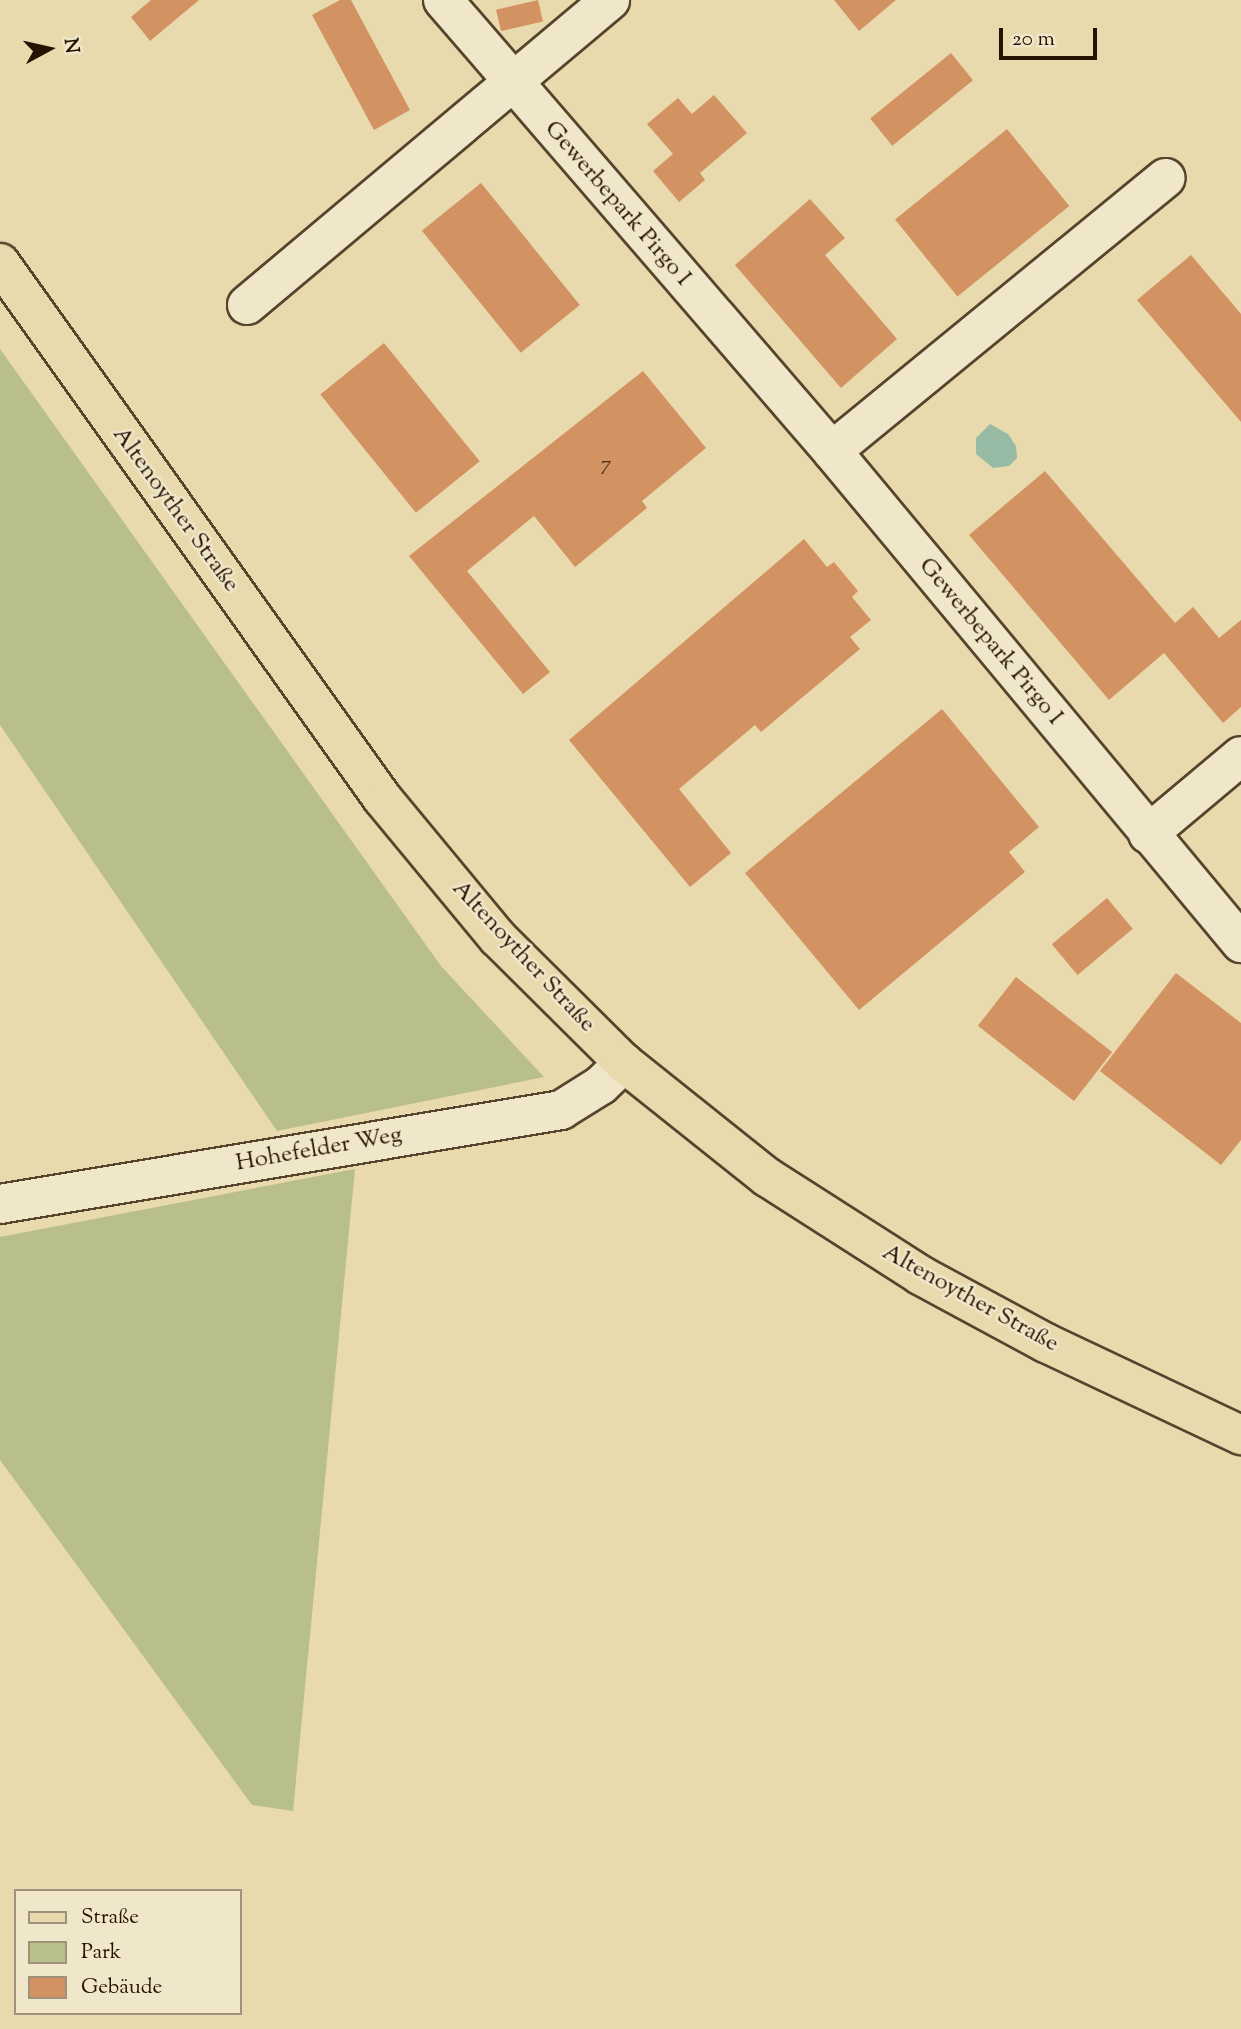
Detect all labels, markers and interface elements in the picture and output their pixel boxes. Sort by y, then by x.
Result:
north arrow [14,14,84,84]
scale bar [1003,14,1101,58]
text: 20 m [1012,25,1055,55]
text: N [56,37,85,55]
street label: Gewerbepark Pirgo I [537,116,697,292]
street label: Altenoyther Straße [105,422,245,598]
house number: 7 [601,452,611,478]
street label: Gewerbepark Pirgo I [912,553,1068,731]
street label: Altenoyther Straße [445,875,601,1039]
street label: Hohefelder Weg [234,1121,404,1179]
street label: Altenoyther Straße [877,1239,1063,1359]
legend [14,1889,242,2015]
text: Straße [81,1903,139,1933]
text: Park [81,1938,121,1968]
text: Gebäude [81,1973,162,2003]

